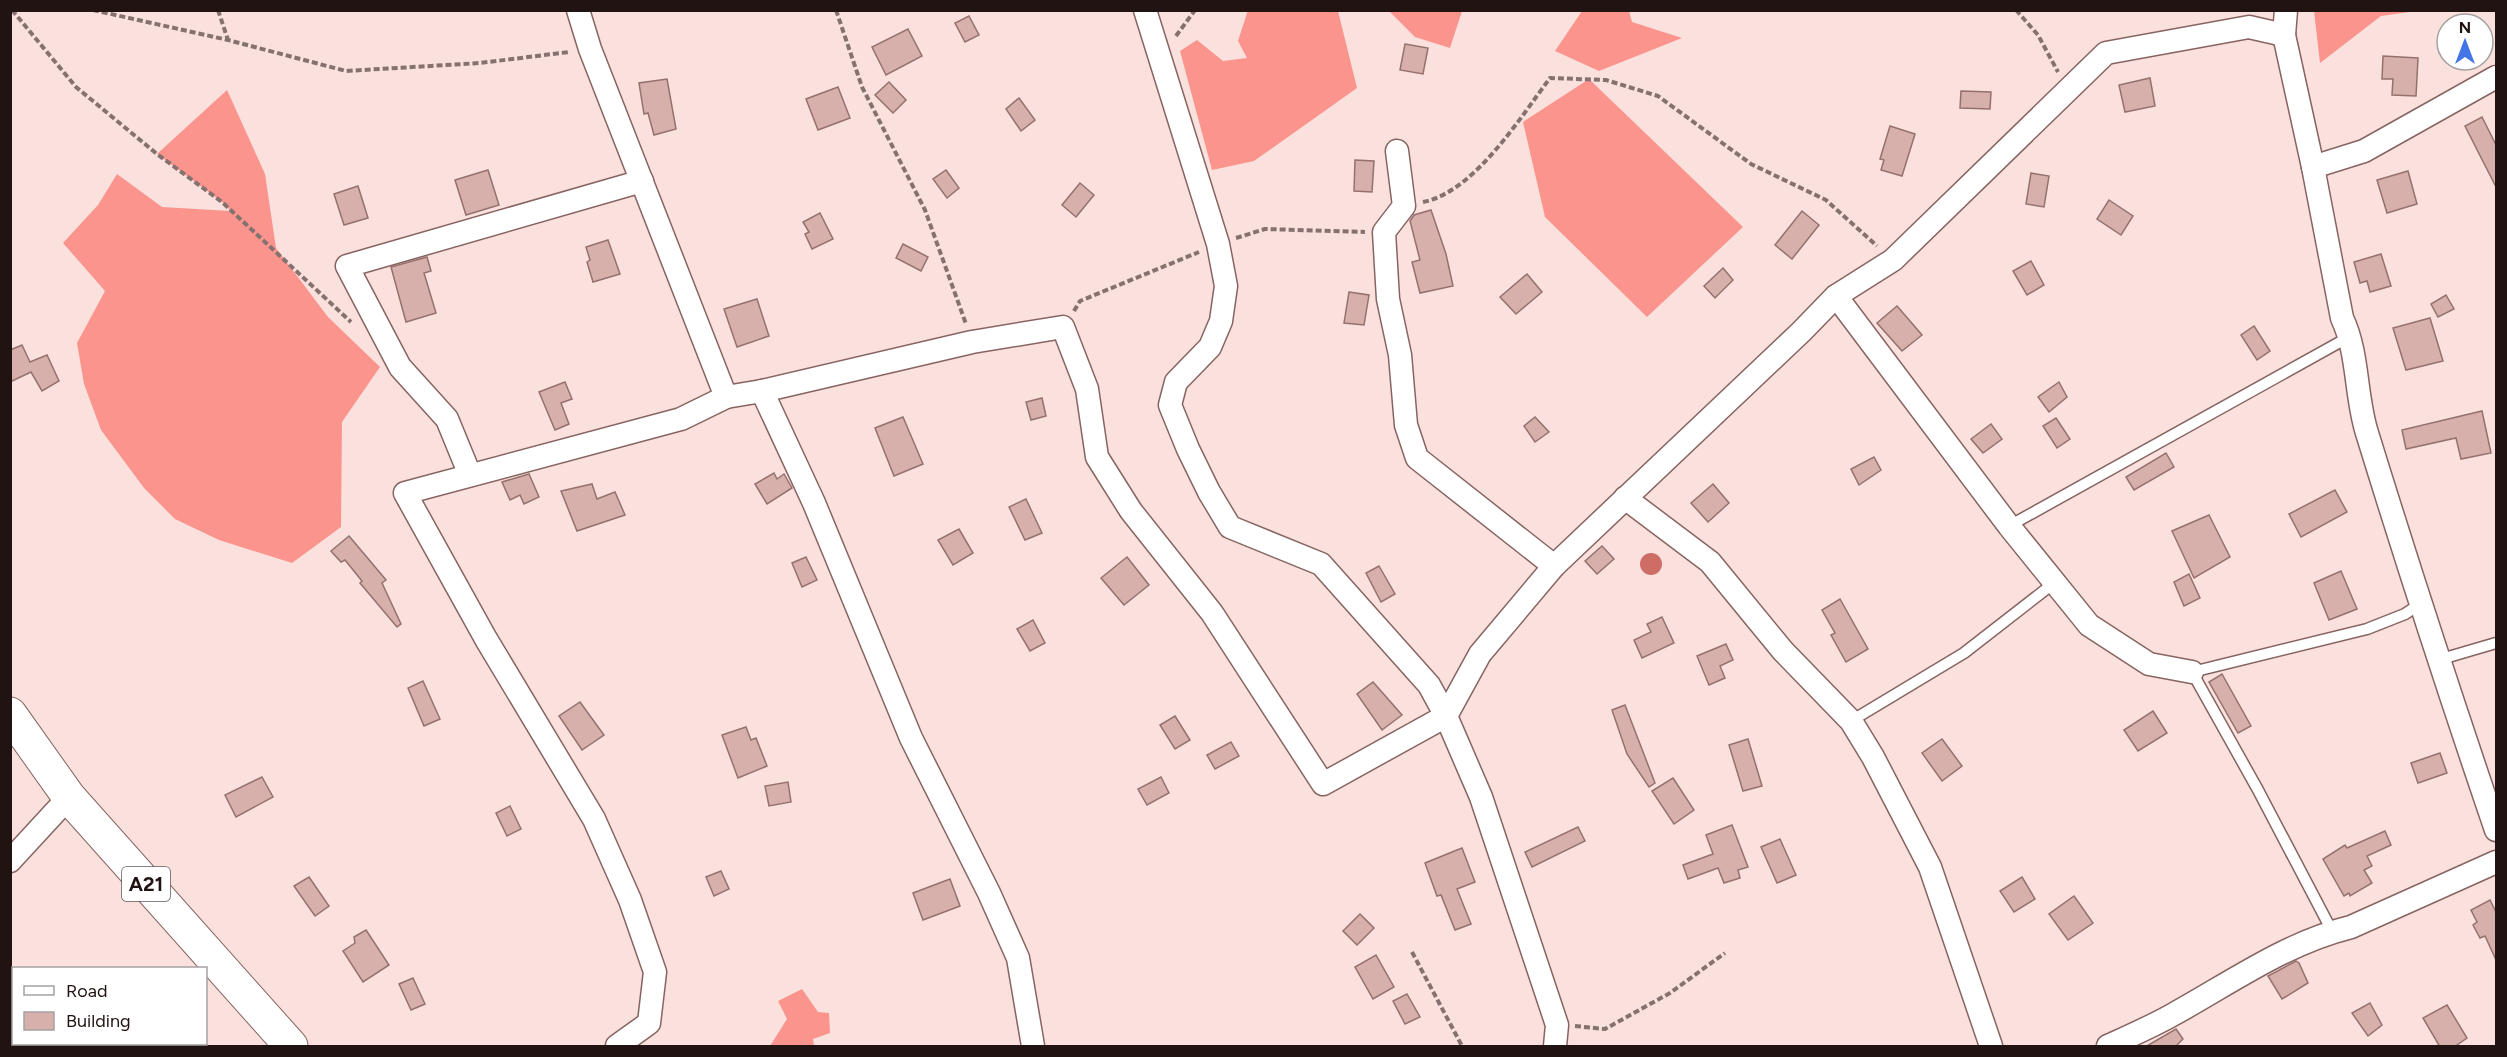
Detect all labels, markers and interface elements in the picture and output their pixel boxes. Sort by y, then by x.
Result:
north arrow [2435,12,2495,72]
text: N [2459,18,2471,37]
road number: A21 [122,867,170,901]
legend [12,967,207,1045]
text: Road [66,980,107,1002]
text: Building [66,1010,131,1032]

